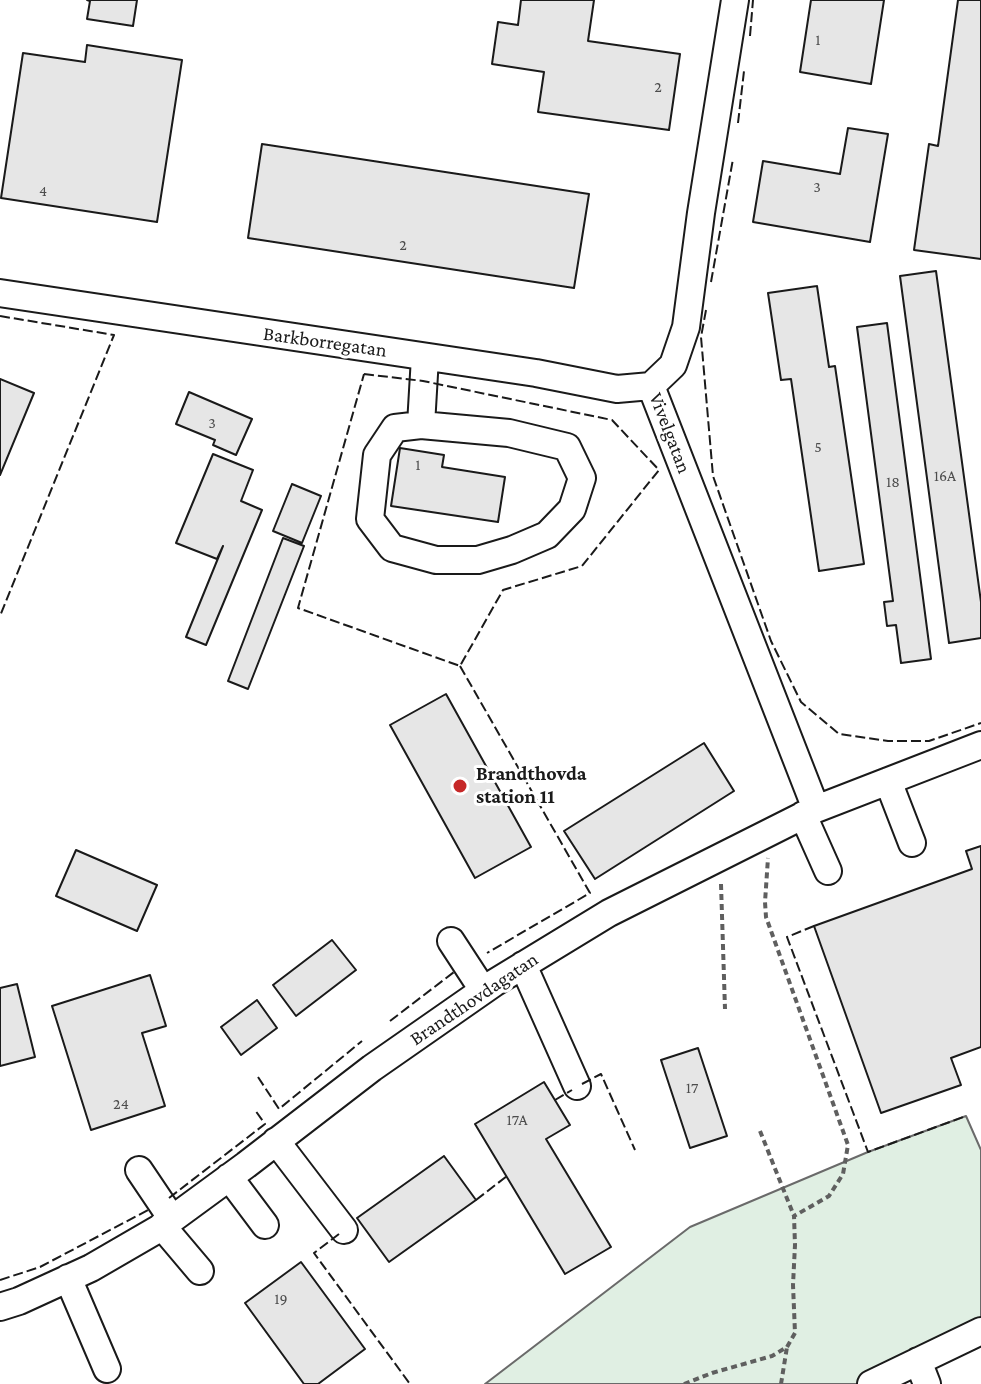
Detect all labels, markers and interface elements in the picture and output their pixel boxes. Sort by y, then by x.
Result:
house number: 1 [815,30,821,50]
house number: 2 [654,77,662,97]
house number: 3 [813,177,821,197]
house number: 4 [39,181,47,201]
house number: 2 [399,235,407,255]
street label: Barkborregatan [262,321,388,363]
street label: Vivelgatan [644,389,696,477]
house number: 3 [208,413,216,433]
house number: 5 [814,437,822,457]
house number: 1 [415,455,421,475]
house number: 16A [934,466,956,486]
house number: 18 [886,472,900,492]
place label: Brandthovda station 11 [476,762,587,809]
marker: Brandthovda station 11 [451,777,469,795]
street label: Brandthovdagatan [405,947,543,1051]
house number: 17 [686,1078,698,1098]
house number: 24 [113,1094,129,1114]
house number: 17A [506,1110,528,1130]
house number: 19 [274,1289,288,1309]

